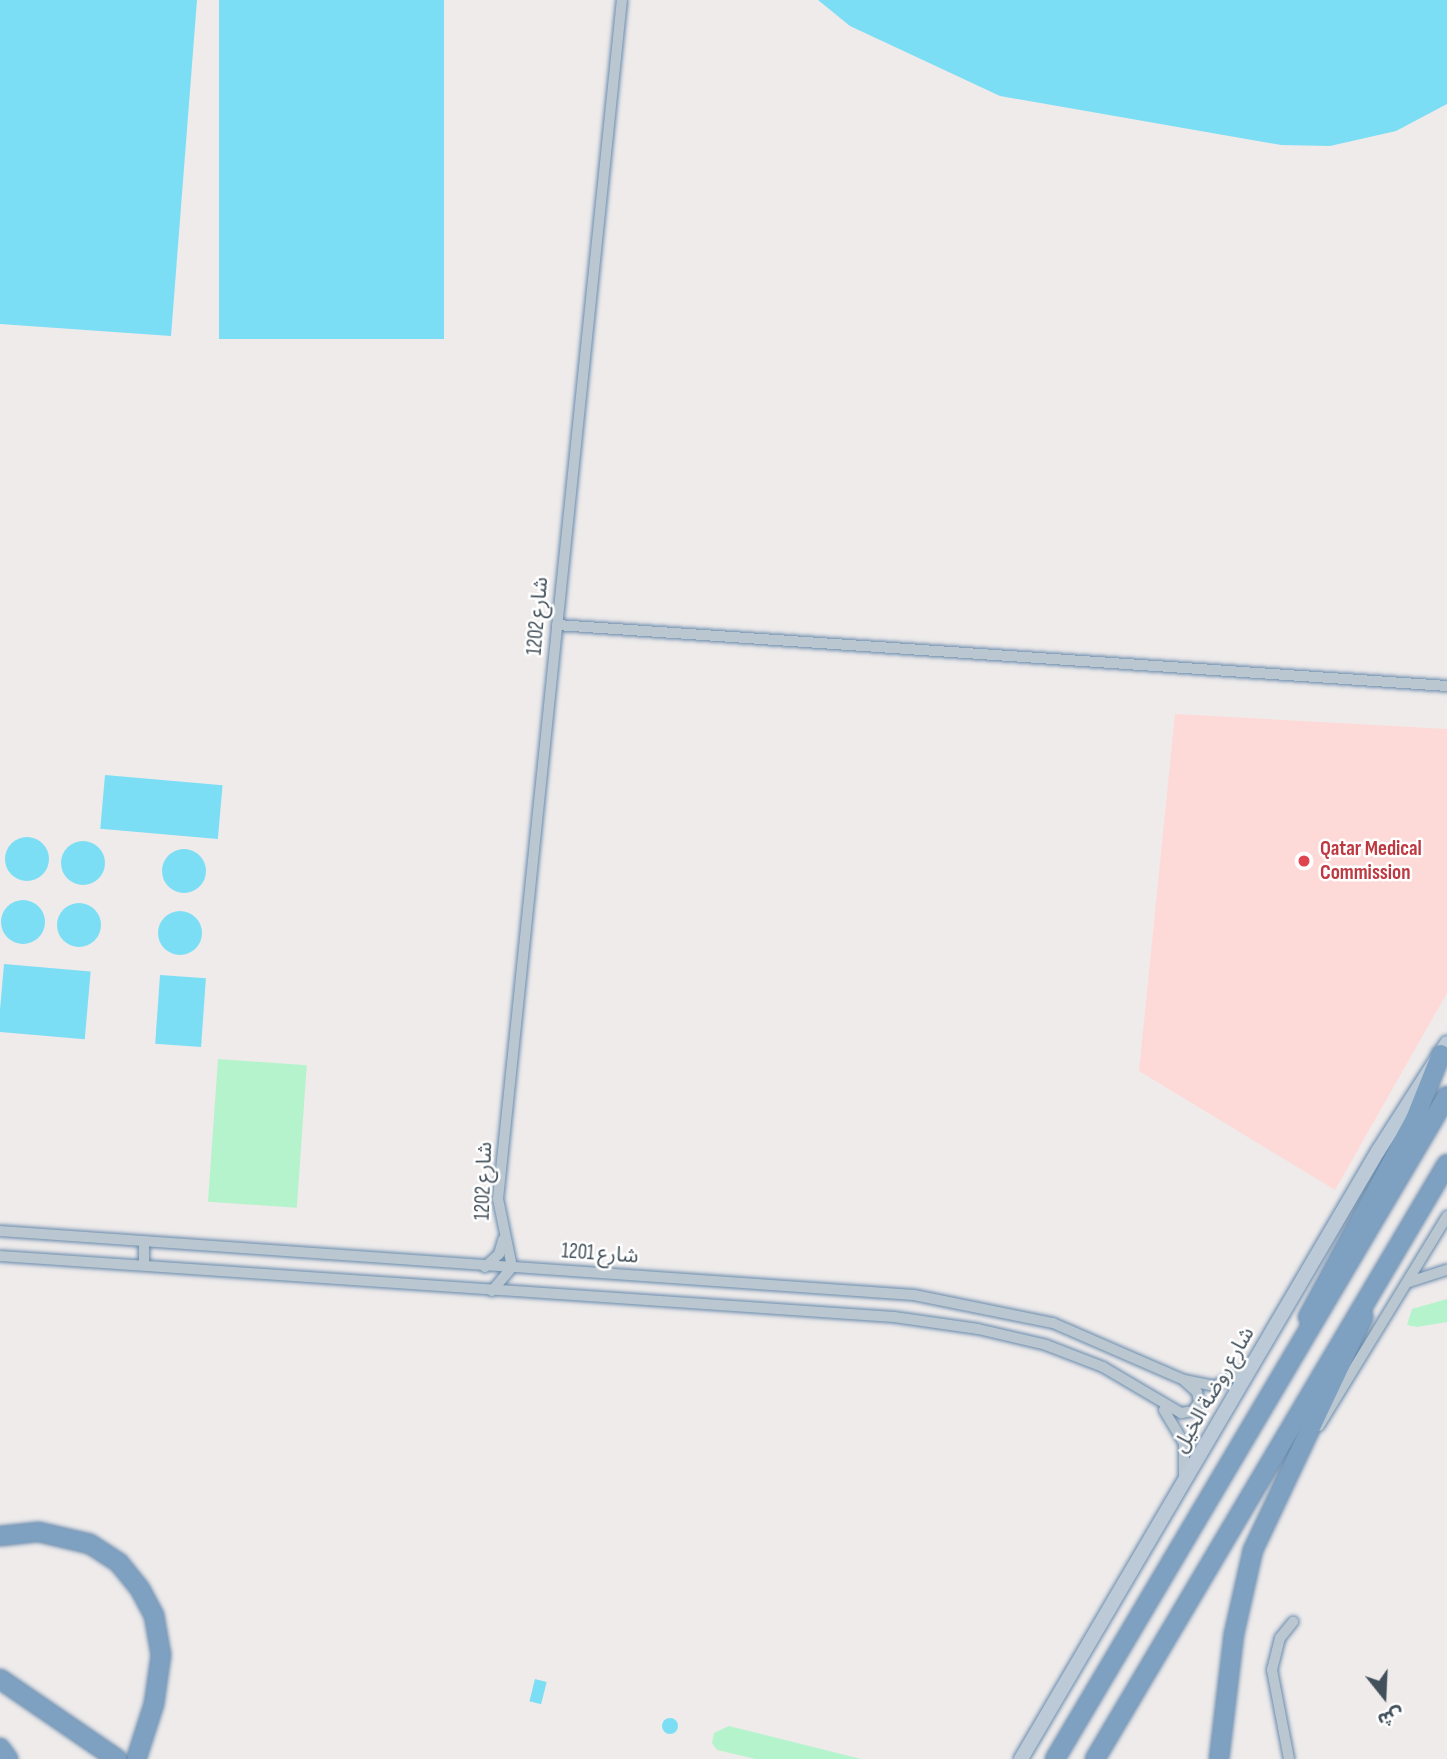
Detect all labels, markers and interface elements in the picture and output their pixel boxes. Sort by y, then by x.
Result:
street label: شارع 1202 [522,576,554,656]
place label: Qatar Medical Commission [1320,836,1422,886]
marker: Qatar Medical Commission [1294,851,1314,871]
street label: شارع 1202 [470,1141,498,1221]
street label: شارع 1201 [561,1239,639,1269]
street label: شارع روضة الخيل [1168,1323,1260,1457]
north arrow [1349,1661,1419,1731]
text: ش [1375,1701,1407,1731]

